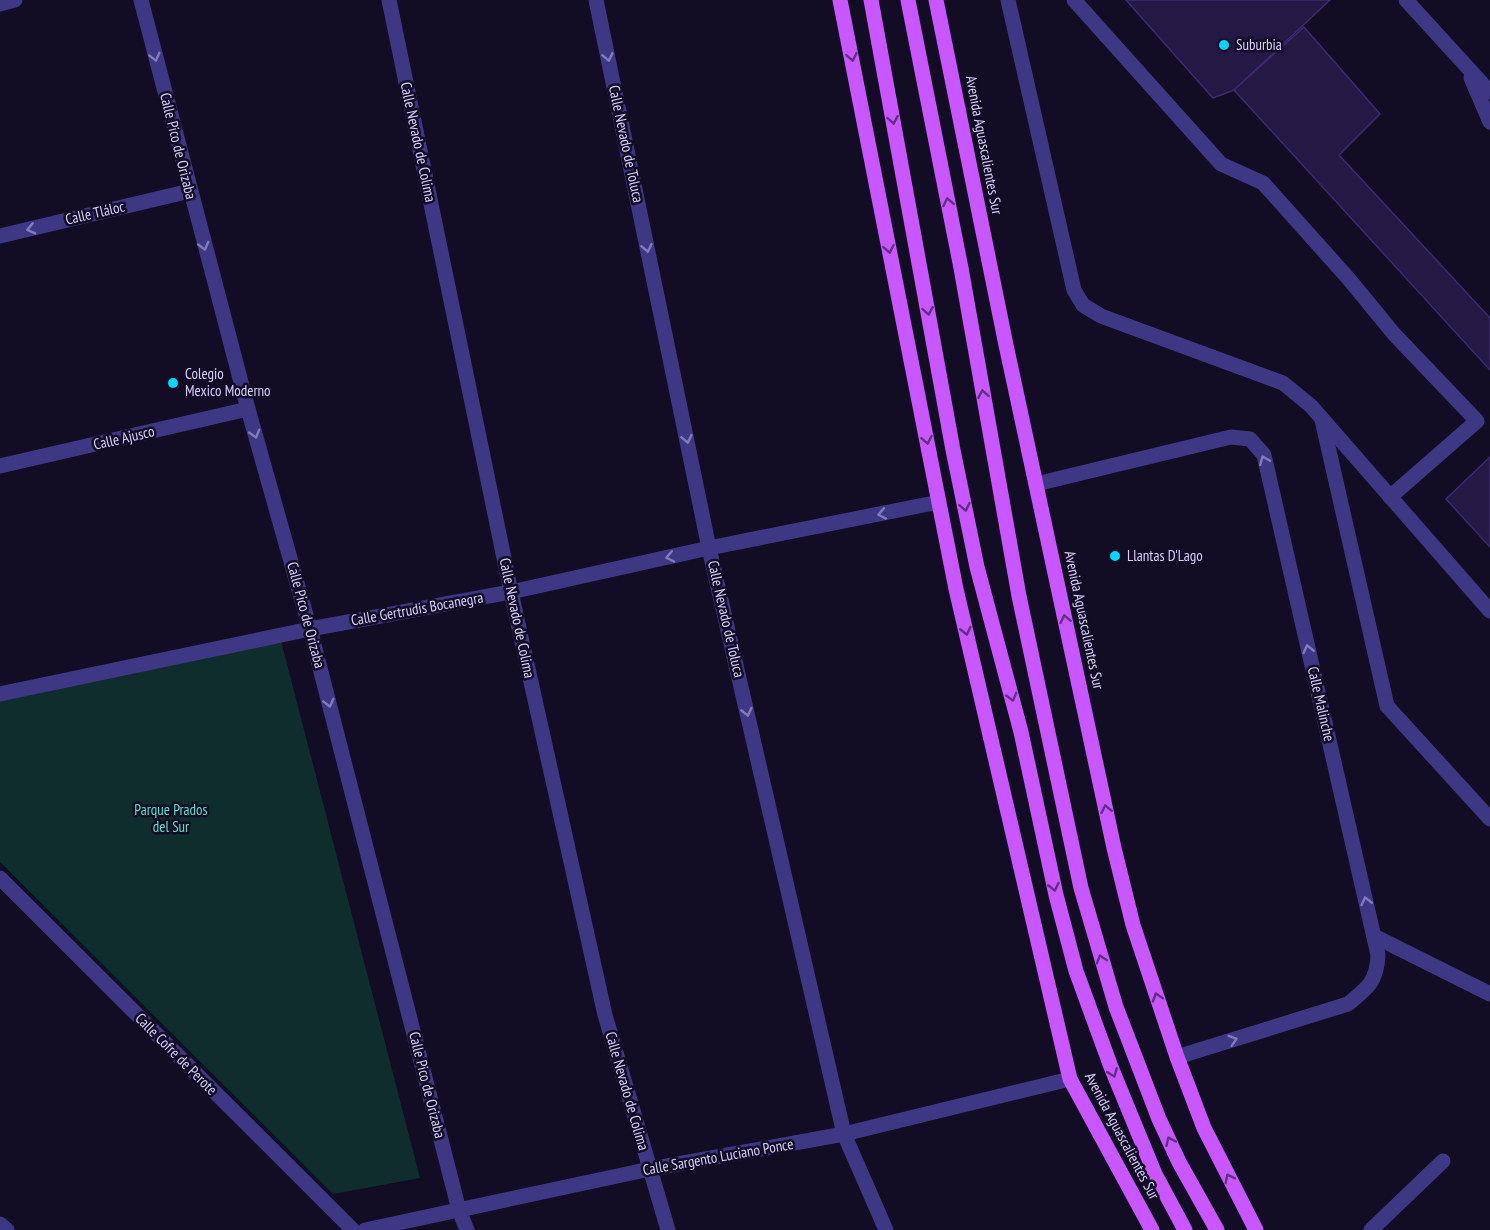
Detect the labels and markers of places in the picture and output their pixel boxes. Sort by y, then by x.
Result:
place label: Suburbia [1236,35,1282,54]
marker: Suburbia [1217,38,1231,52]
place label: Colegio Mexico Moderno [185,364,271,400]
marker: Colegio Mexico Moderno [166,376,180,390]
place label: Llantas D'Lago [1127,546,1203,565]
marker: Llantas D'Lago [1108,549,1122,563]

